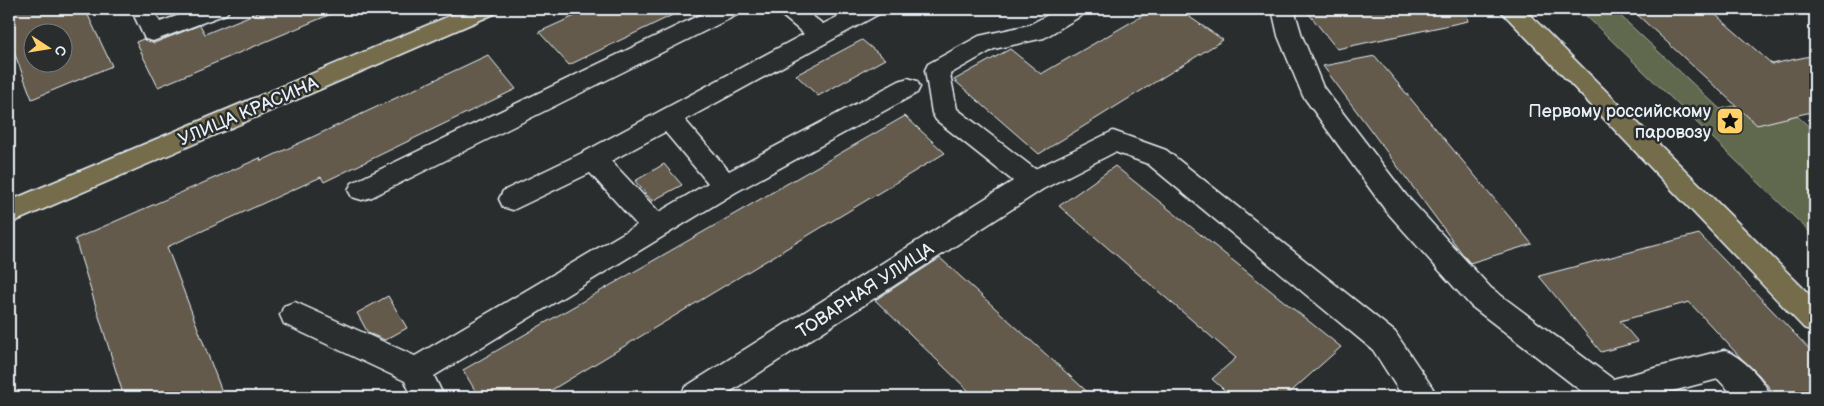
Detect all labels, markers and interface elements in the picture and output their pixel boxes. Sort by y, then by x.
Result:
north arrow [22,22,72,72]
text: С [51,44,70,57]
street label: УЛИЦА КРАСИНА [175,73,321,150]
place label: Первому российскому паровозу [1528,101,1712,143]
place icon: Первому российскому паровозу [1715,106,1745,136]
street label: ТОВАРНАЯ УЛИЦА [793,238,938,343]

